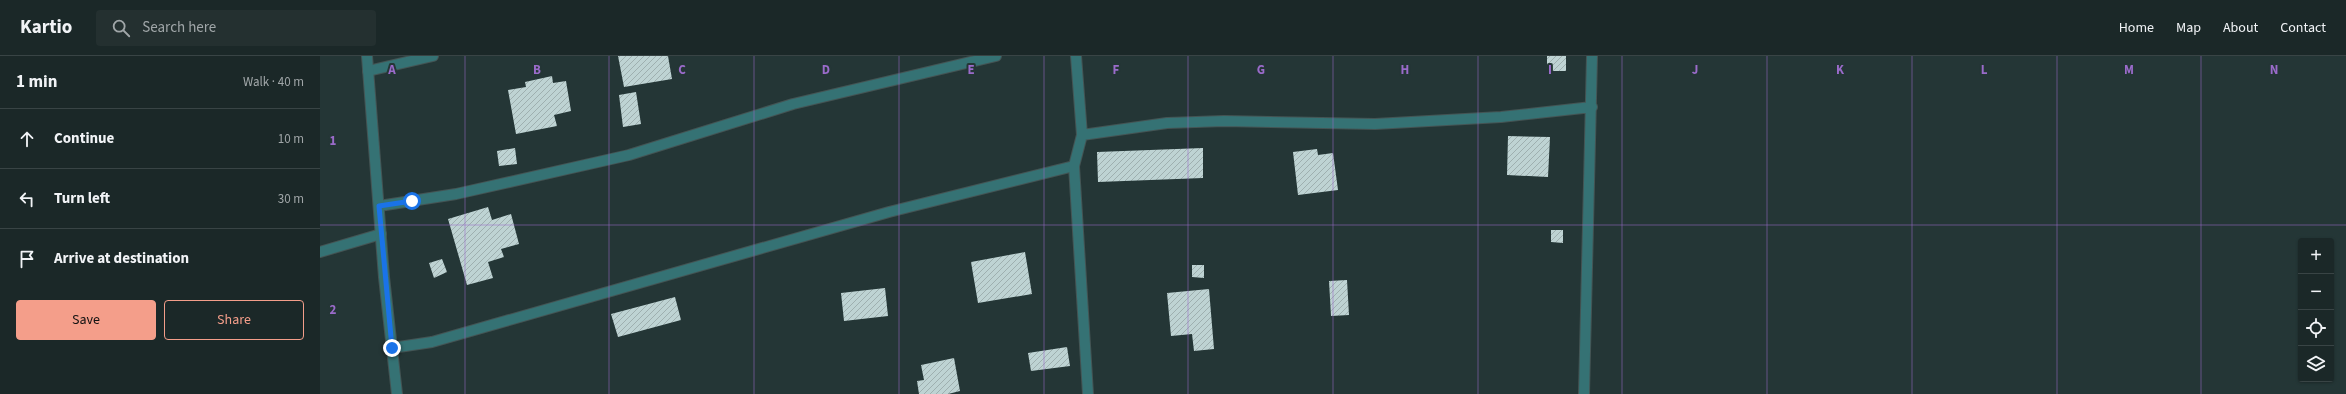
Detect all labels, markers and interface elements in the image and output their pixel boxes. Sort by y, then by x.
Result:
search box [96,10,376,46]
text: Kartio [20,14,72,41]
icon: search [110,17,132,39]
text: Search here [142,17,216,38]
text: Home [2119,18,2154,38]
text: Map [2176,18,2201,38]
text: About [2223,18,2258,38]
text: Contact [2280,18,2326,38]
text: A [387,61,396,79]
text: B [533,61,541,79]
text: C [678,61,686,79]
text: D [822,61,830,79]
text: E [967,61,975,79]
text: F [1113,61,1120,79]
text: G [1257,61,1265,79]
text: H [1401,61,1409,79]
text: I [1548,61,1552,79]
text: J [1692,61,1698,79]
text: K [1836,61,1845,79]
text: L [1981,61,1988,79]
text: M [2124,61,2134,79]
text: N [2270,61,2278,79]
text: 1 min [16,70,57,94]
text: Walk · 40 m [243,73,304,91]
icon: ahead [16,128,38,150]
text: Continue [54,128,114,149]
text: 10 m [278,130,304,148]
text: 1 [330,132,337,150]
icon: left [16,188,38,210]
text: Turn left [54,188,110,209]
text: 30 m [278,190,304,208]
route start [403,192,421,210]
map controls [2298,238,2334,382]
button: + [2298,238,2334,274]
icon: arrive [16,248,38,270]
text: Arrive at destination [54,248,189,269]
button: − [2298,274,2334,310]
button: Save [16,300,156,340]
button: Share [164,300,304,340]
text: 2 [330,301,337,319]
button: locate [2298,310,2334,346]
route end [383,339,401,357]
button: layers [2298,346,2334,382]

